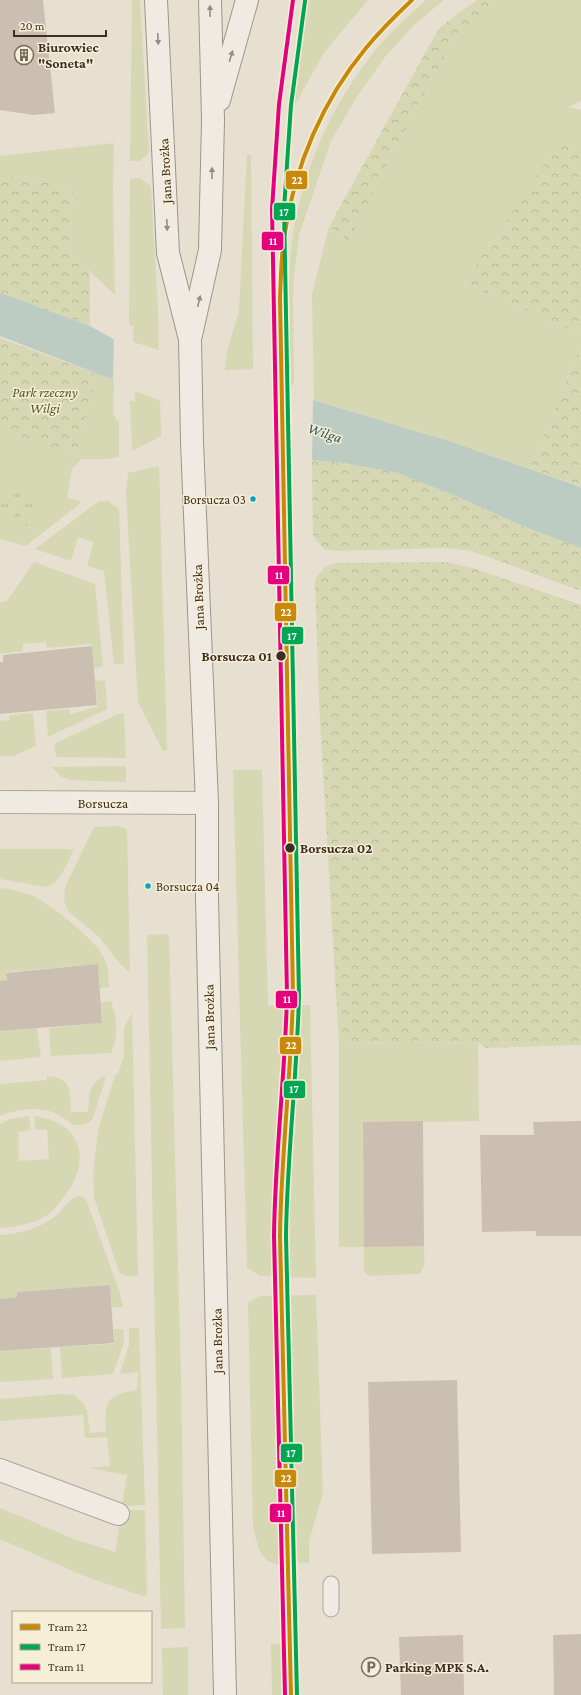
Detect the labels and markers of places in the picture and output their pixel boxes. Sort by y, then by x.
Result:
place label: Biurowiec "Soneta" [38,39,99,71]
building icon: Biurowiec "Soneta" [13,44,35,66]
place label: Borsucza 03 [183,492,246,507]
marker: Borsucza 03 [248,494,258,504]
place label: Borsucza 01 [201,648,272,664]
marker: Borsucza 01 [274,649,288,663]
place label: Borsucza 02 [300,840,372,856]
marker: Borsucza 02 [283,841,297,855]
place label: Borsucza 04 [156,879,220,894]
marker: Borsucza 04 [143,881,153,891]
parking icon: Parking MPK S.A. [360,1656,382,1678]
place label: Parking MPK S.A. [385,1659,489,1675]

